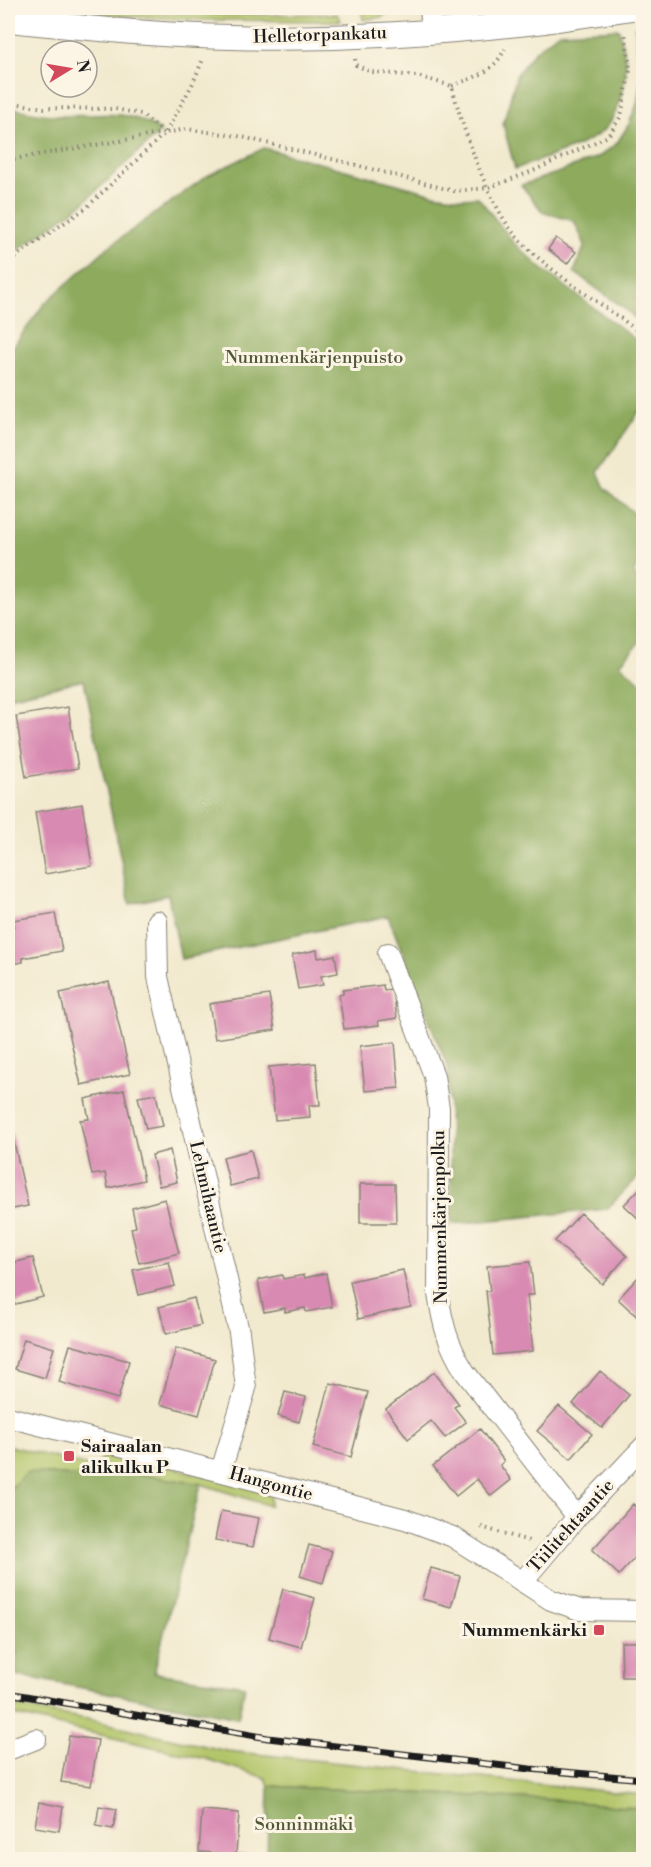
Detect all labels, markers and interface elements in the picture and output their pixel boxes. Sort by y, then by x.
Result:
street label: Helletorpankatu [253,21,388,49]
north arrow [39,39,99,99]
text: N [72,58,94,75]
park label: Nummenkärjenpuisto [225,346,403,369]
street label: Nummenkärjenpolku [427,1129,453,1304]
street label: Lehmihaantie [184,1139,232,1255]
place label: Sairaalan alikulku P [81,1435,169,1479]
marker: Sairaalan alikulku P [62,1449,76,1463]
street label: Hangontie [227,1462,315,1506]
street label: Tiilitehtaantie [523,1474,619,1578]
place label: Nummenkärki [462,1619,587,1642]
marker: Nummenkärki [592,1623,606,1637]
park label: Sonninmäki [255,1813,353,1836]

